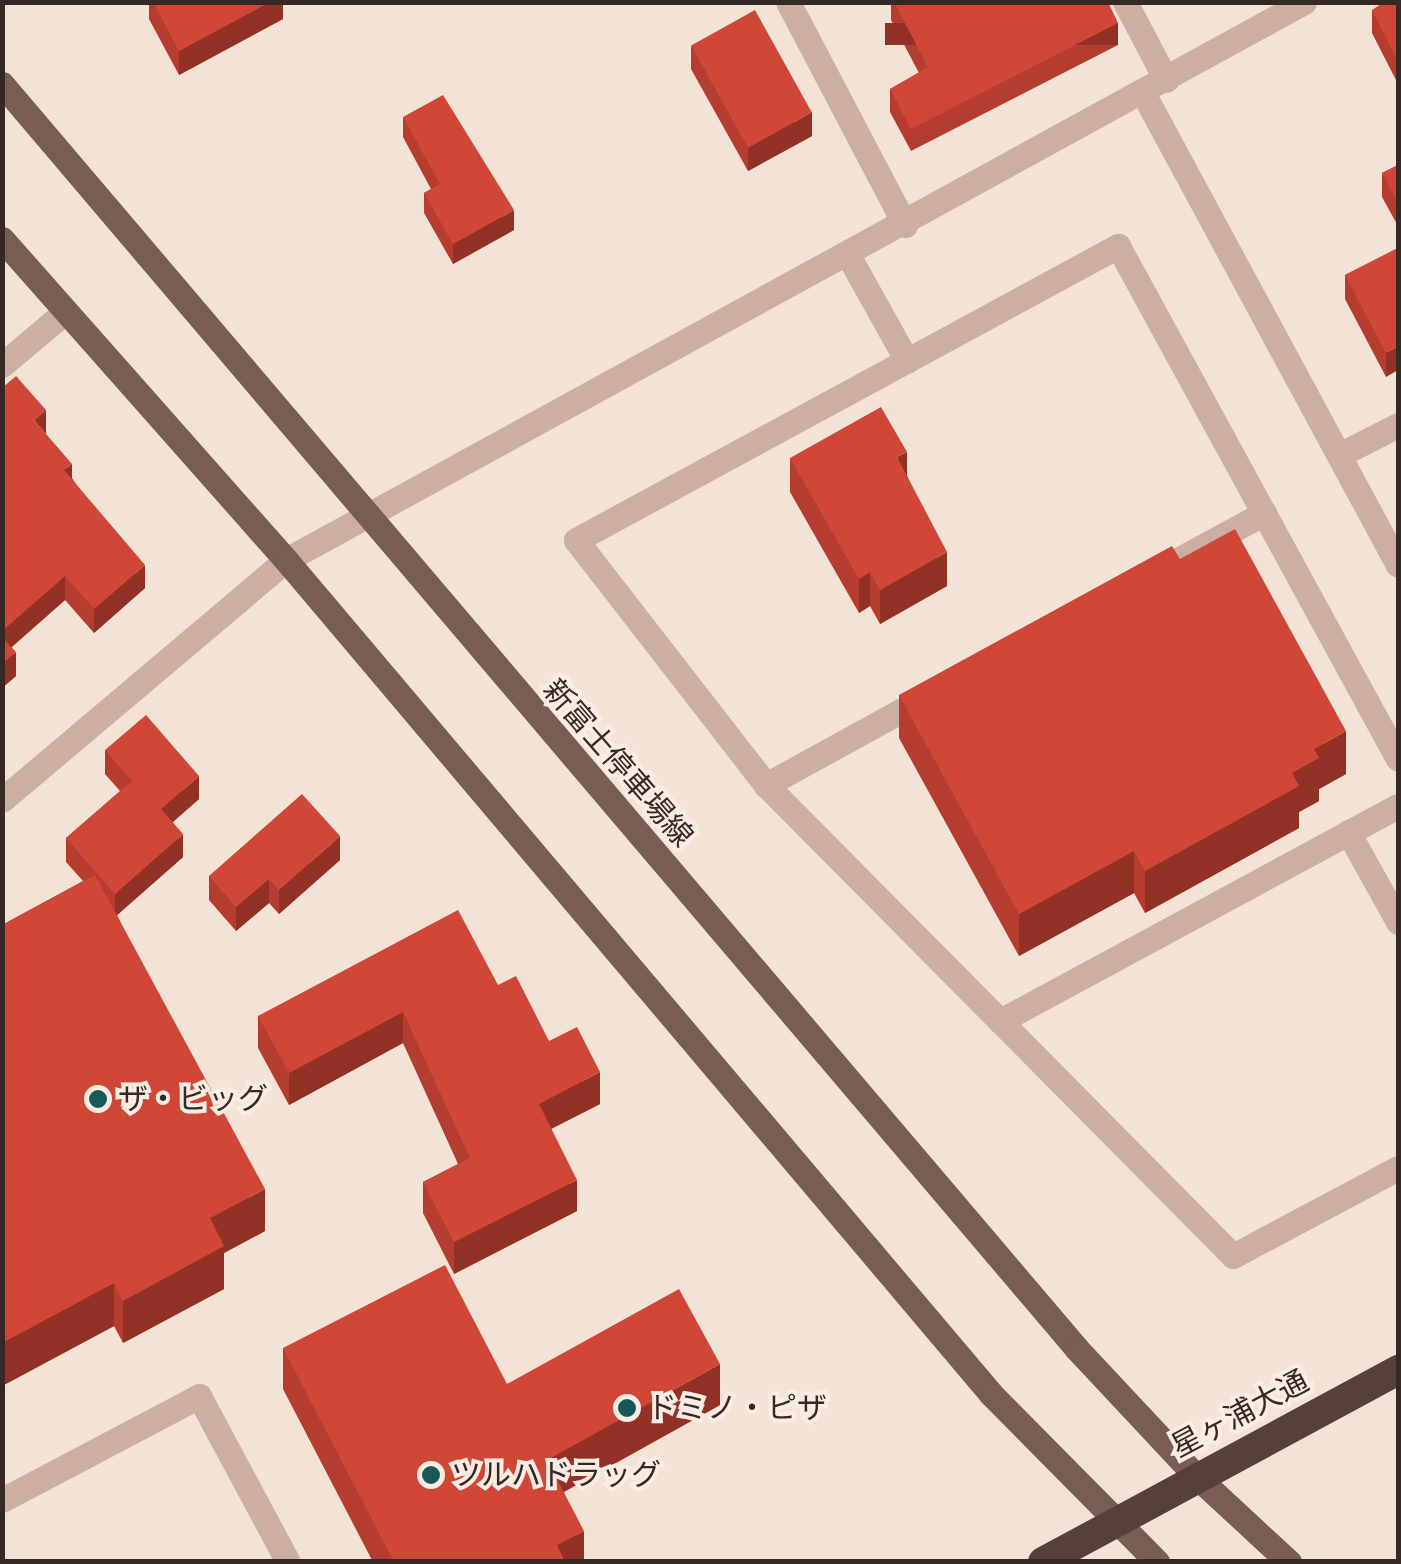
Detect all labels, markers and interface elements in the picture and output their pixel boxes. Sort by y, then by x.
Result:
street label: 新富士停車場線 [536,672,700,854]
place label: ザ・ビッグ [118,1081,268,1117]
marker: ザ・ビッグ [87,1088,109,1110]
street label: 星ヶ浦大通 [1165,1363,1315,1465]
place label: ドミノ・ピザ [647,1390,827,1426]
marker: ドミノ・ピザ [616,1397,638,1419]
place label: ツルハドラッグ [451,1457,661,1493]
marker: ツルハドラッグ [420,1464,442,1486]

